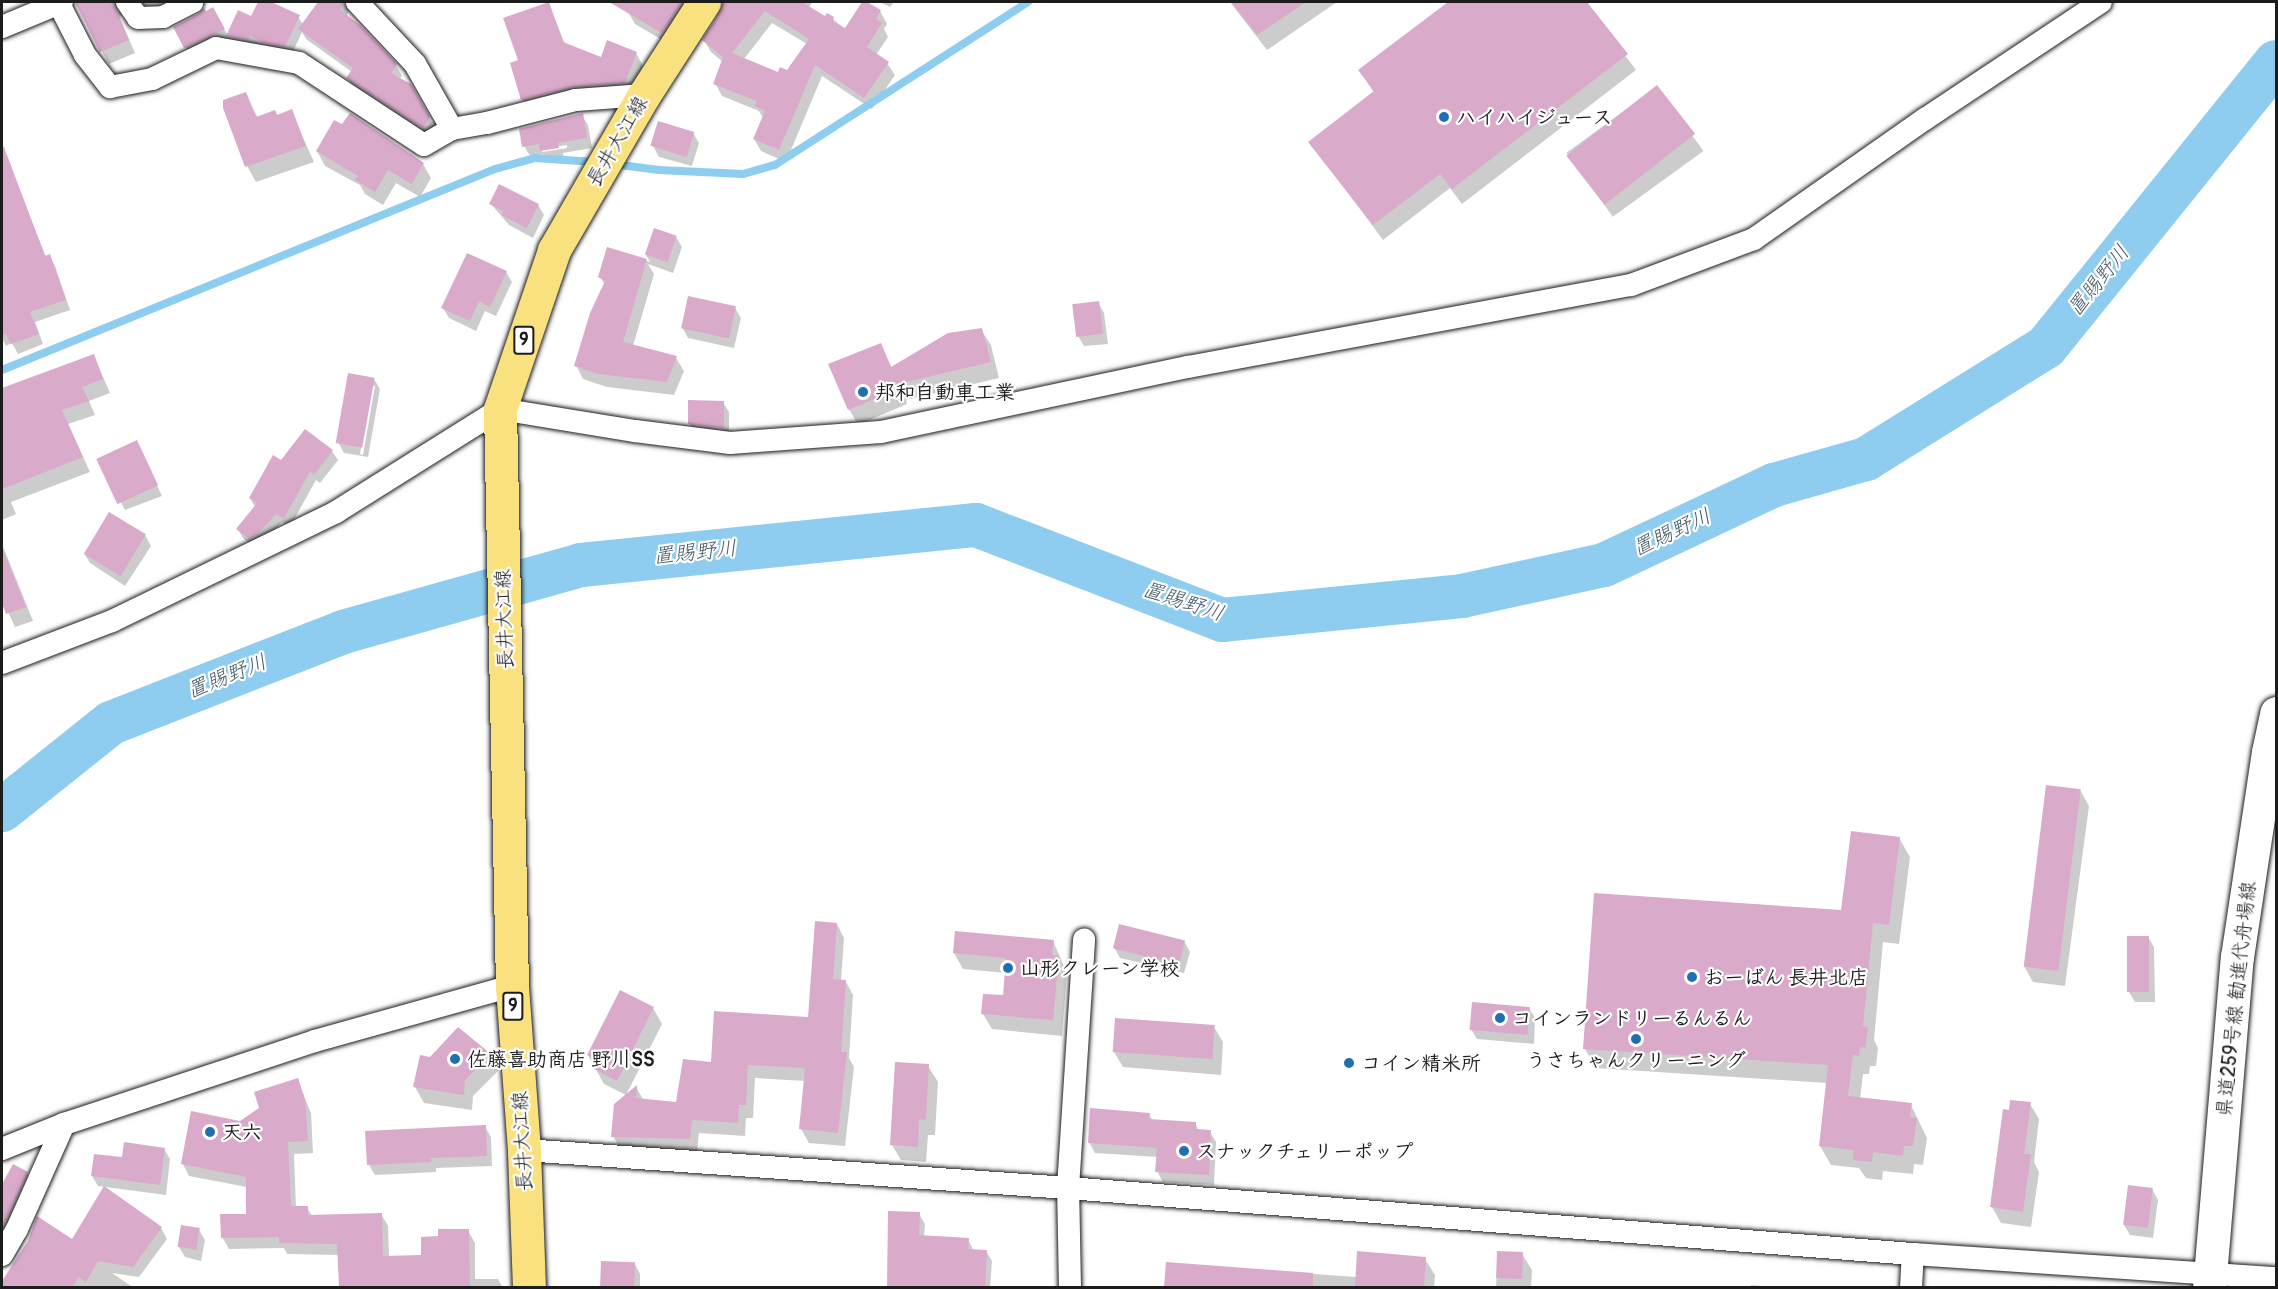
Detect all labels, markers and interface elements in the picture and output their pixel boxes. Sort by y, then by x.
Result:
street label: 長井大江線 [582,92,652,190]
place label: ハイハイジュース [1456,105,1616,129]
marker: ハイハイジュース [1437,110,1451,124]
water label: 置賜野川 [2063,240,2135,322]
road number: 9 [512,325,536,355]
place label: 邦和自動車工業 [875,380,1015,404]
marker: 邦和自動車工業 [856,385,870,399]
water label: 置賜野川 [1629,504,1715,562]
water label: 置賜野川 [652,536,738,570]
street label: 長井大江線 [490,569,518,669]
water label: 置賜野川 [1139,577,1227,627]
water label: 置賜野川 [183,650,271,704]
street label: 県道259号線 勧進代舟場線 [2212,880,2260,1118]
place label: 山形クレーン学校 [1020,956,1181,980]
marker: 山形クレーン学校 [1001,961,1015,975]
place label: おーばん 長井北店 [1704,965,1868,989]
marker: おーばん 長井北店 [1685,970,1699,984]
road number: 9 [501,991,525,1021]
place label: コインランドリーるんるん [1512,1006,1752,1030]
marker: コインランドリーるんるん [1493,1011,1507,1025]
marker: うさちゃんクリーニング [1629,1032,1643,1046]
place label: 佐藤喜助商店 野川SS [467,1047,655,1071]
place label: うさちゃんクリーニング [1526,1048,1746,1072]
place label: コイン精米所 [1361,1051,1481,1075]
marker: 佐藤喜助商店 野川SS [448,1052,462,1066]
marker: コイン精米所 [1342,1056,1356,1070]
street label: 長井大江線 [507,1090,537,1192]
place label: 天六 [222,1120,262,1144]
marker: 天六 [203,1125,217,1139]
place label: スナックチェリーポップ [1196,1139,1416,1163]
marker: スナックチェリーポップ [1177,1144,1191,1158]

